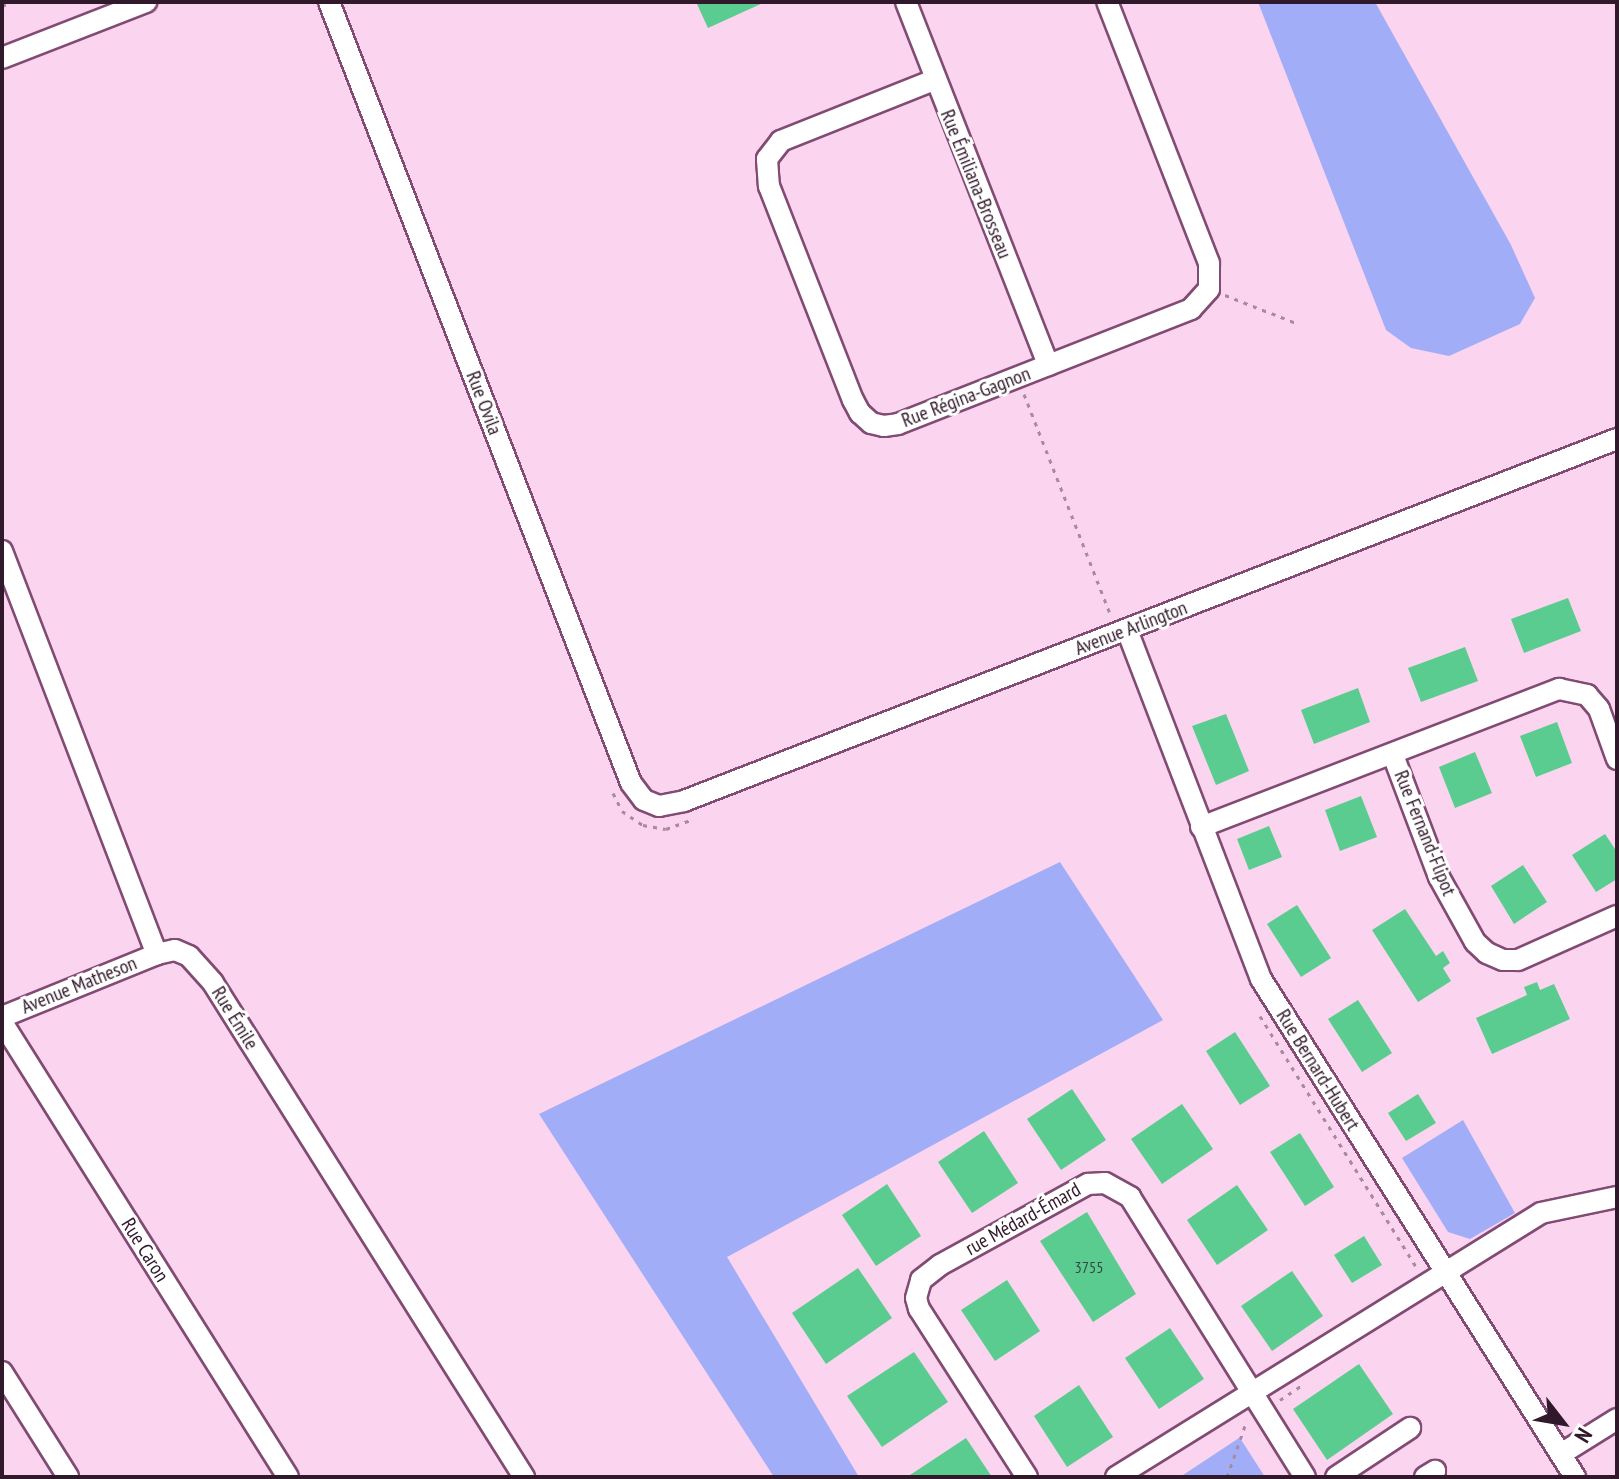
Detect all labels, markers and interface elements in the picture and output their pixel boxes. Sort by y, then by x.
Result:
street label: Rue Émiliana-Brosseau [935,106,1017,262]
street label: Rue Régina-Gagnon [898,361,1034,433]
street label: Rue Ovila [461,368,507,438]
street label: Avenue Arlington [1071,595,1191,661]
street label: Rue Fernand-Flipot [1389,767,1461,899]
street label: Avenue Matheson [18,951,140,1019]
street label: Rue Émile [206,982,264,1054]
street label: Rue Bernard-Hubert [1271,1005,1365,1135]
street label: rue Médard-Émard [961,1177,1085,1261]
street label: Rue Caron [116,1214,174,1286]
house number: 3755 [1075,1257,1103,1277]
north arrow [1523,1383,1603,1463]
text: N [1569,1423,1599,1448]

